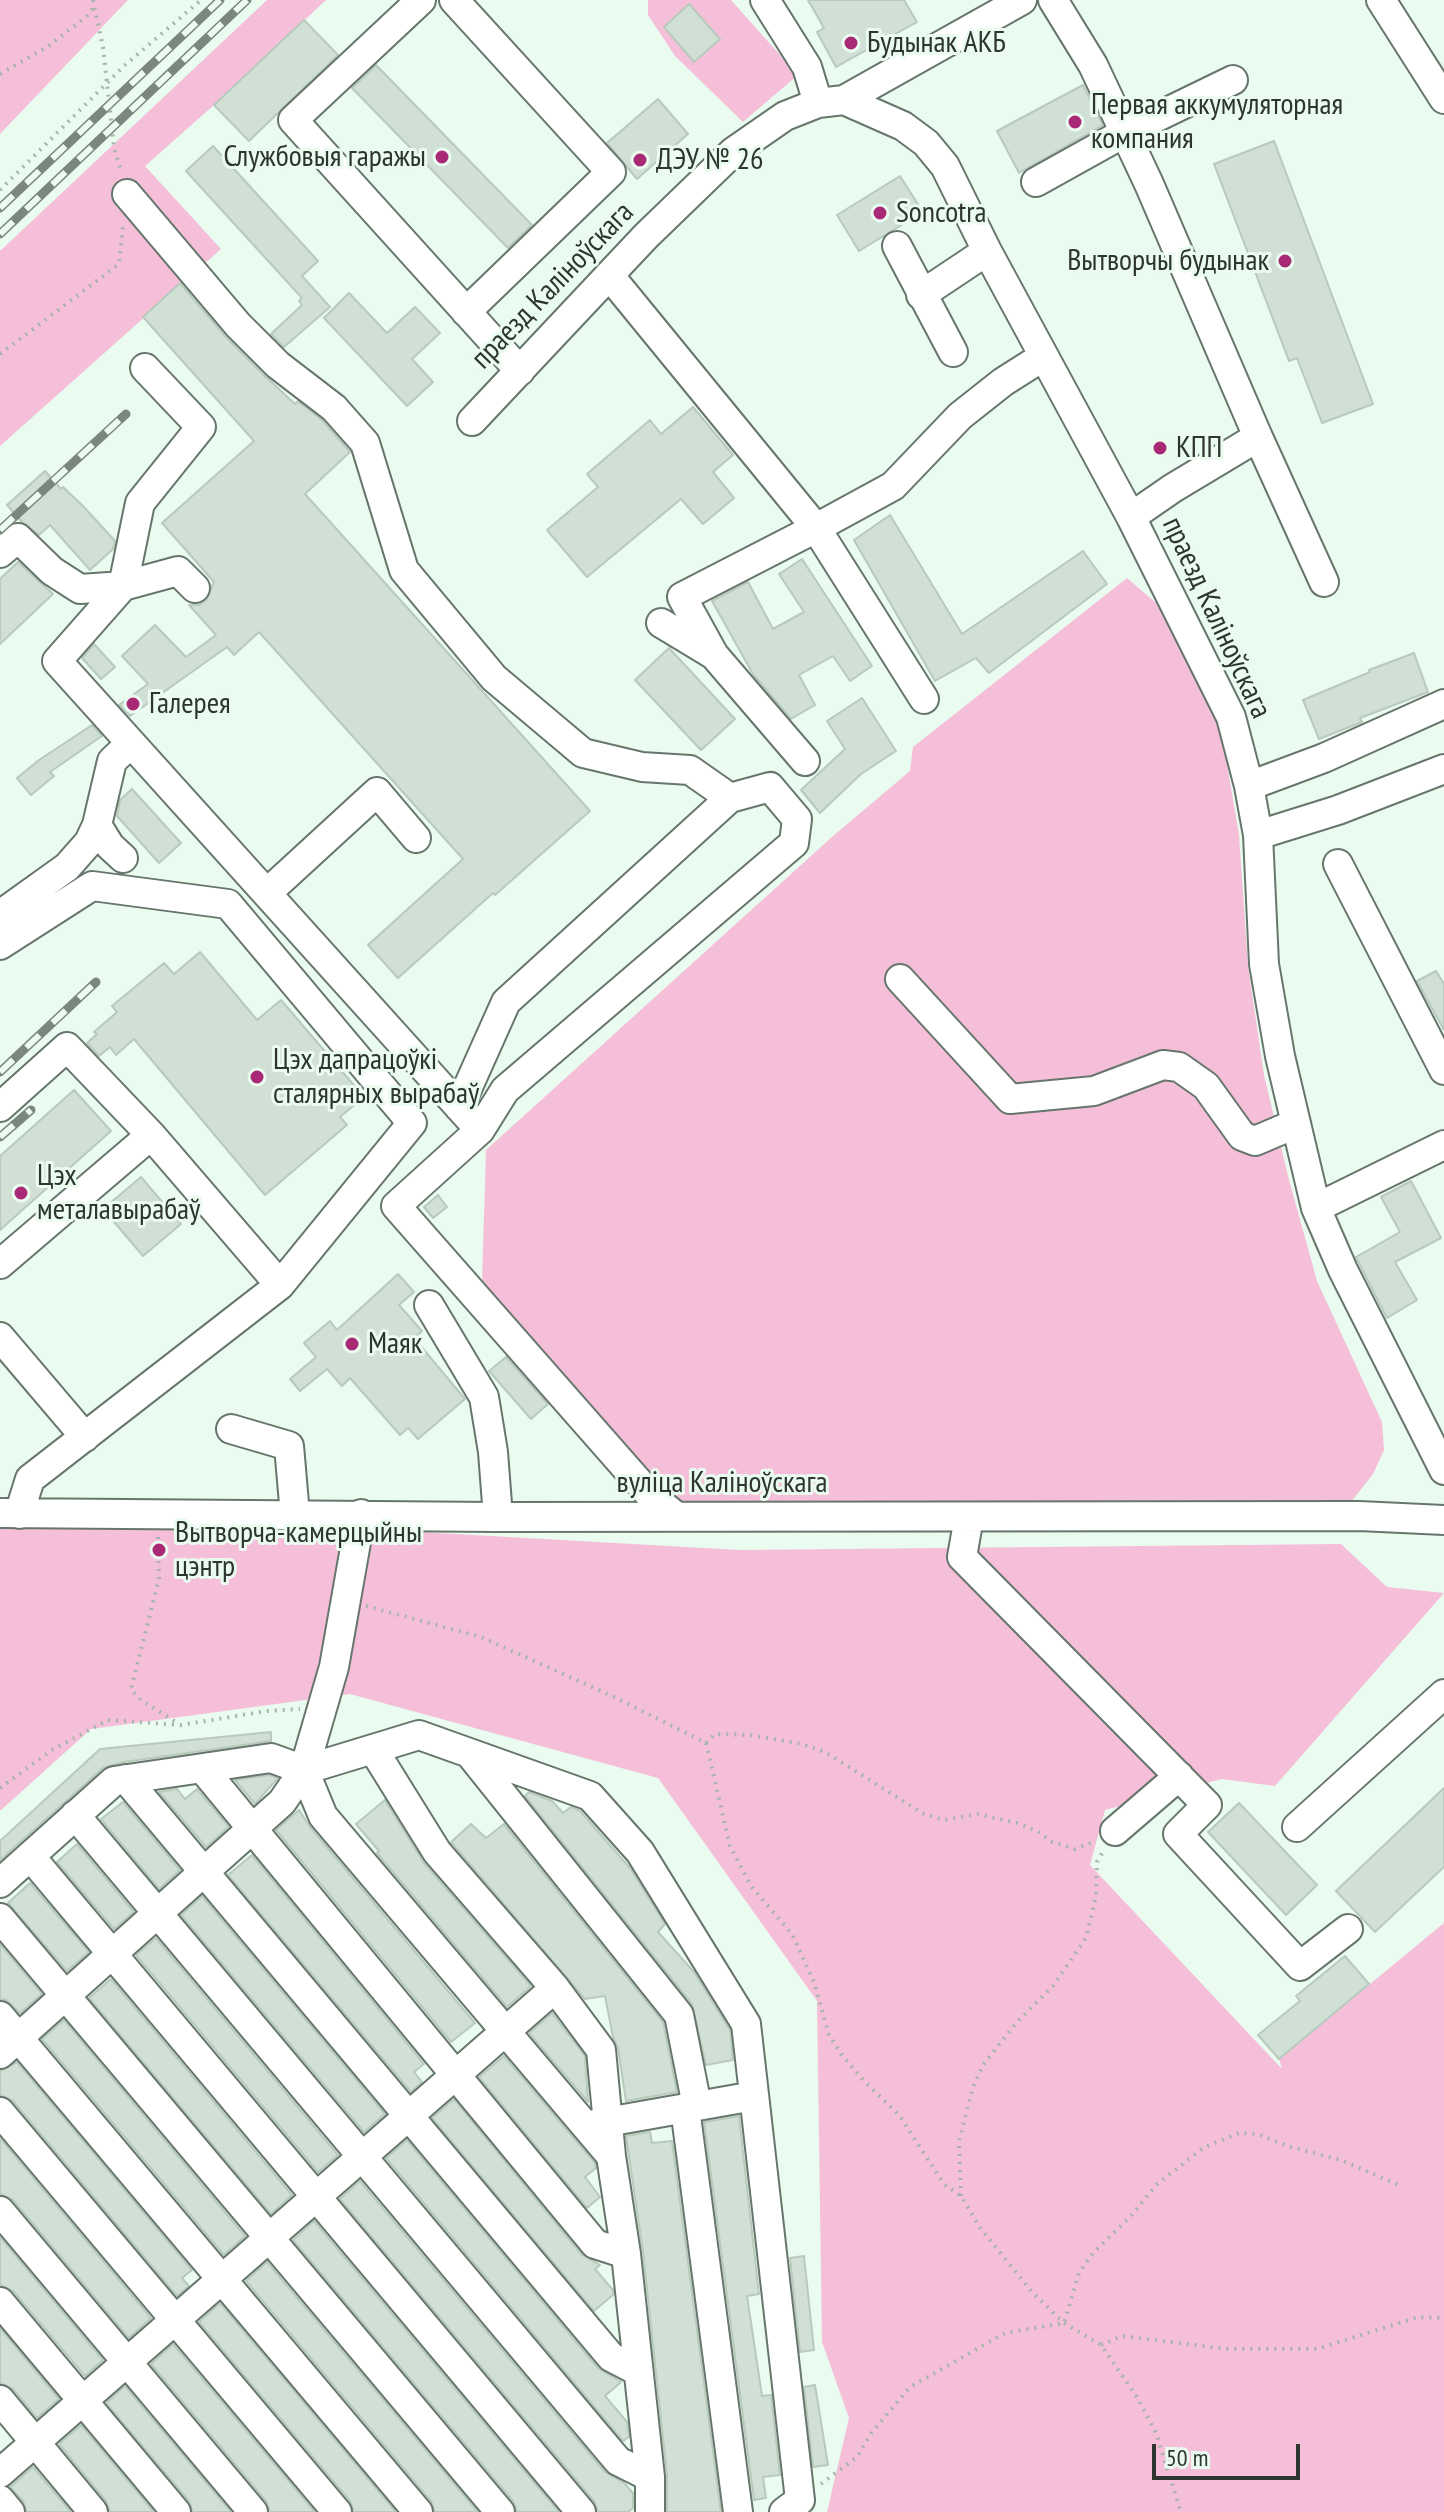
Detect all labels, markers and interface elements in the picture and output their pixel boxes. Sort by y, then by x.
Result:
place label: Будынак АКБ [867,25,1006,61]
marker: Будынак АКБ [842,34,860,52]
place label: Первая аккумуляторная компания [1091,87,1343,158]
marker: Первая аккумуляторная компания [1066,113,1084,131]
place label: Службовыя гаражы [223,139,426,175]
place label: ДЭУ № 26 [656,142,763,178]
marker: Службовыя гаражы [433,148,451,166]
marker: ДЭУ № 26 [631,151,649,169]
street label: праезд Каліноўскага [464,195,642,377]
place label: Soncotra [896,195,987,231]
marker: Soncotra [871,204,889,222]
place label: Вытворчы будынак [1067,243,1269,279]
marker: Вытворчы будынак [1276,252,1294,270]
place label: КПП [1176,430,1222,466]
marker: КПП [1151,439,1169,457]
street label: праезд Каліноўскага [1154,512,1278,724]
place label: Галерея [149,686,231,722]
marker: Галерея [124,695,142,713]
place label: Цэх дапрацоўкі сталярных вырабаў [273,1042,479,1112]
marker: Цэх дапрацоўкі сталярных вырабаў [248,1068,266,1086]
place label: Цэх металавырабаў [37,1158,200,1228]
marker: Цэх металавырабаў [12,1184,30,1202]
place label: Маяк [368,1326,422,1362]
marker: Маяк [343,1335,361,1353]
street label: вуліца Каліноўскага [617,1465,827,1501]
place label: Вытворча-камерцыйны цэнтр [175,1515,422,1586]
marker: Вытворча-камерцыйны цэнтр [150,1541,168,1559]
scale bar [1156,2428,1304,2478]
text: 50 m [1166,2442,1208,2473]

